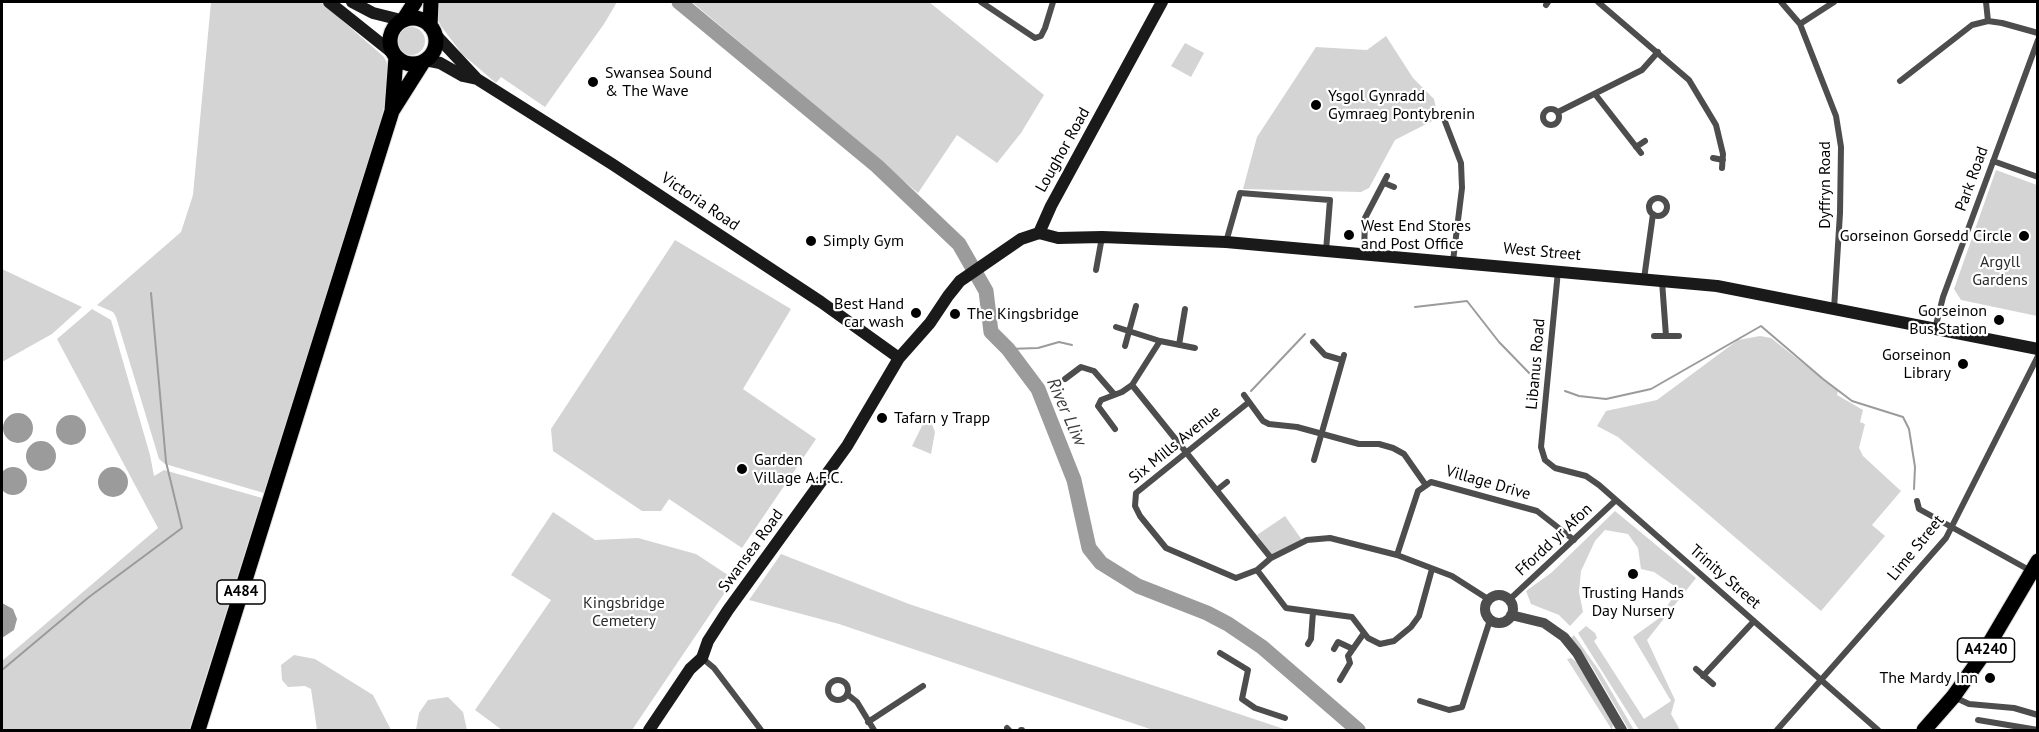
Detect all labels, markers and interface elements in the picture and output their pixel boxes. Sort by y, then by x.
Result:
place label: Swansea Sound & The Wave [605,63,712,101]
marker: Swansea Sound & The Wave [586,75,600,89]
place label: Ysgol Gynradd Gymraeg Pontybrenin [1328,86,1475,124]
marker: Ysgol Gynradd Gymraeg Pontybrenin [1309,98,1323,112]
street label: Loughor Road [1032,104,1094,196]
street label: Dyffryn Road [1815,141,1835,229]
street label: Park Road [1951,144,1993,214]
street label: Victoria Road [657,169,743,235]
place label: West End Stores and Post Office [1361,216,1471,254]
place label: Gorseinon Gorsedd Circle [1840,226,2012,246]
marker: West End Stores and Post Office [1342,228,1356,242]
marker: Gorseinon Gorsedd Circle [2017,229,2031,243]
place label: Simply Gym [823,231,904,251]
marker: Simply Gym [804,234,818,248]
street label: West Street [1502,239,1582,265]
park label: Argyll Gardens [1972,252,2028,290]
place label: Best Hand car wash [834,294,904,332]
place label: Gorseinon Bus Station [1909,301,1987,339]
place label: The Kingsbridge [967,304,1079,324]
marker: Best Hand car wash [909,306,923,320]
marker: The Kingsbridge [948,307,962,321]
marker: Gorseinon Bus Station [1992,313,2006,327]
street label: Libanus Road [1522,318,1550,410]
place label: Gorseinon Library [1882,345,1951,383]
marker: Gorseinon Library [1956,357,1970,371]
water label: River Lliw [1041,375,1091,449]
street label: Six Mills Avenue [1125,402,1225,488]
place label: Tafarn y Trapp [894,408,990,428]
marker: Tafarn y Trapp [875,411,889,425]
place label: Garden Village A.F.C. [754,450,843,488]
marker: Garden Village A.F.C. [735,462,749,476]
street label: Village Drive [1443,462,1533,504]
street label: Ffordd yr Afon [1512,500,1596,580]
street label: Swansea Road [714,506,788,596]
street label: Lime Street [1884,511,1948,585]
street label: Trinity Street [1686,541,1764,613]
marker: Trusting Hands Day Nursery [1626,567,1640,581]
road number: A484 [217,580,265,604]
place label: Trusting Hands Day Nursery [1582,583,1684,621]
park label: Kingsbridge Cemetery [583,593,665,631]
road number: A4240 [1958,638,2014,662]
place label: The Mardy Inn [1879,668,1978,688]
marker: The Mardy Inn [1983,671,1997,685]

